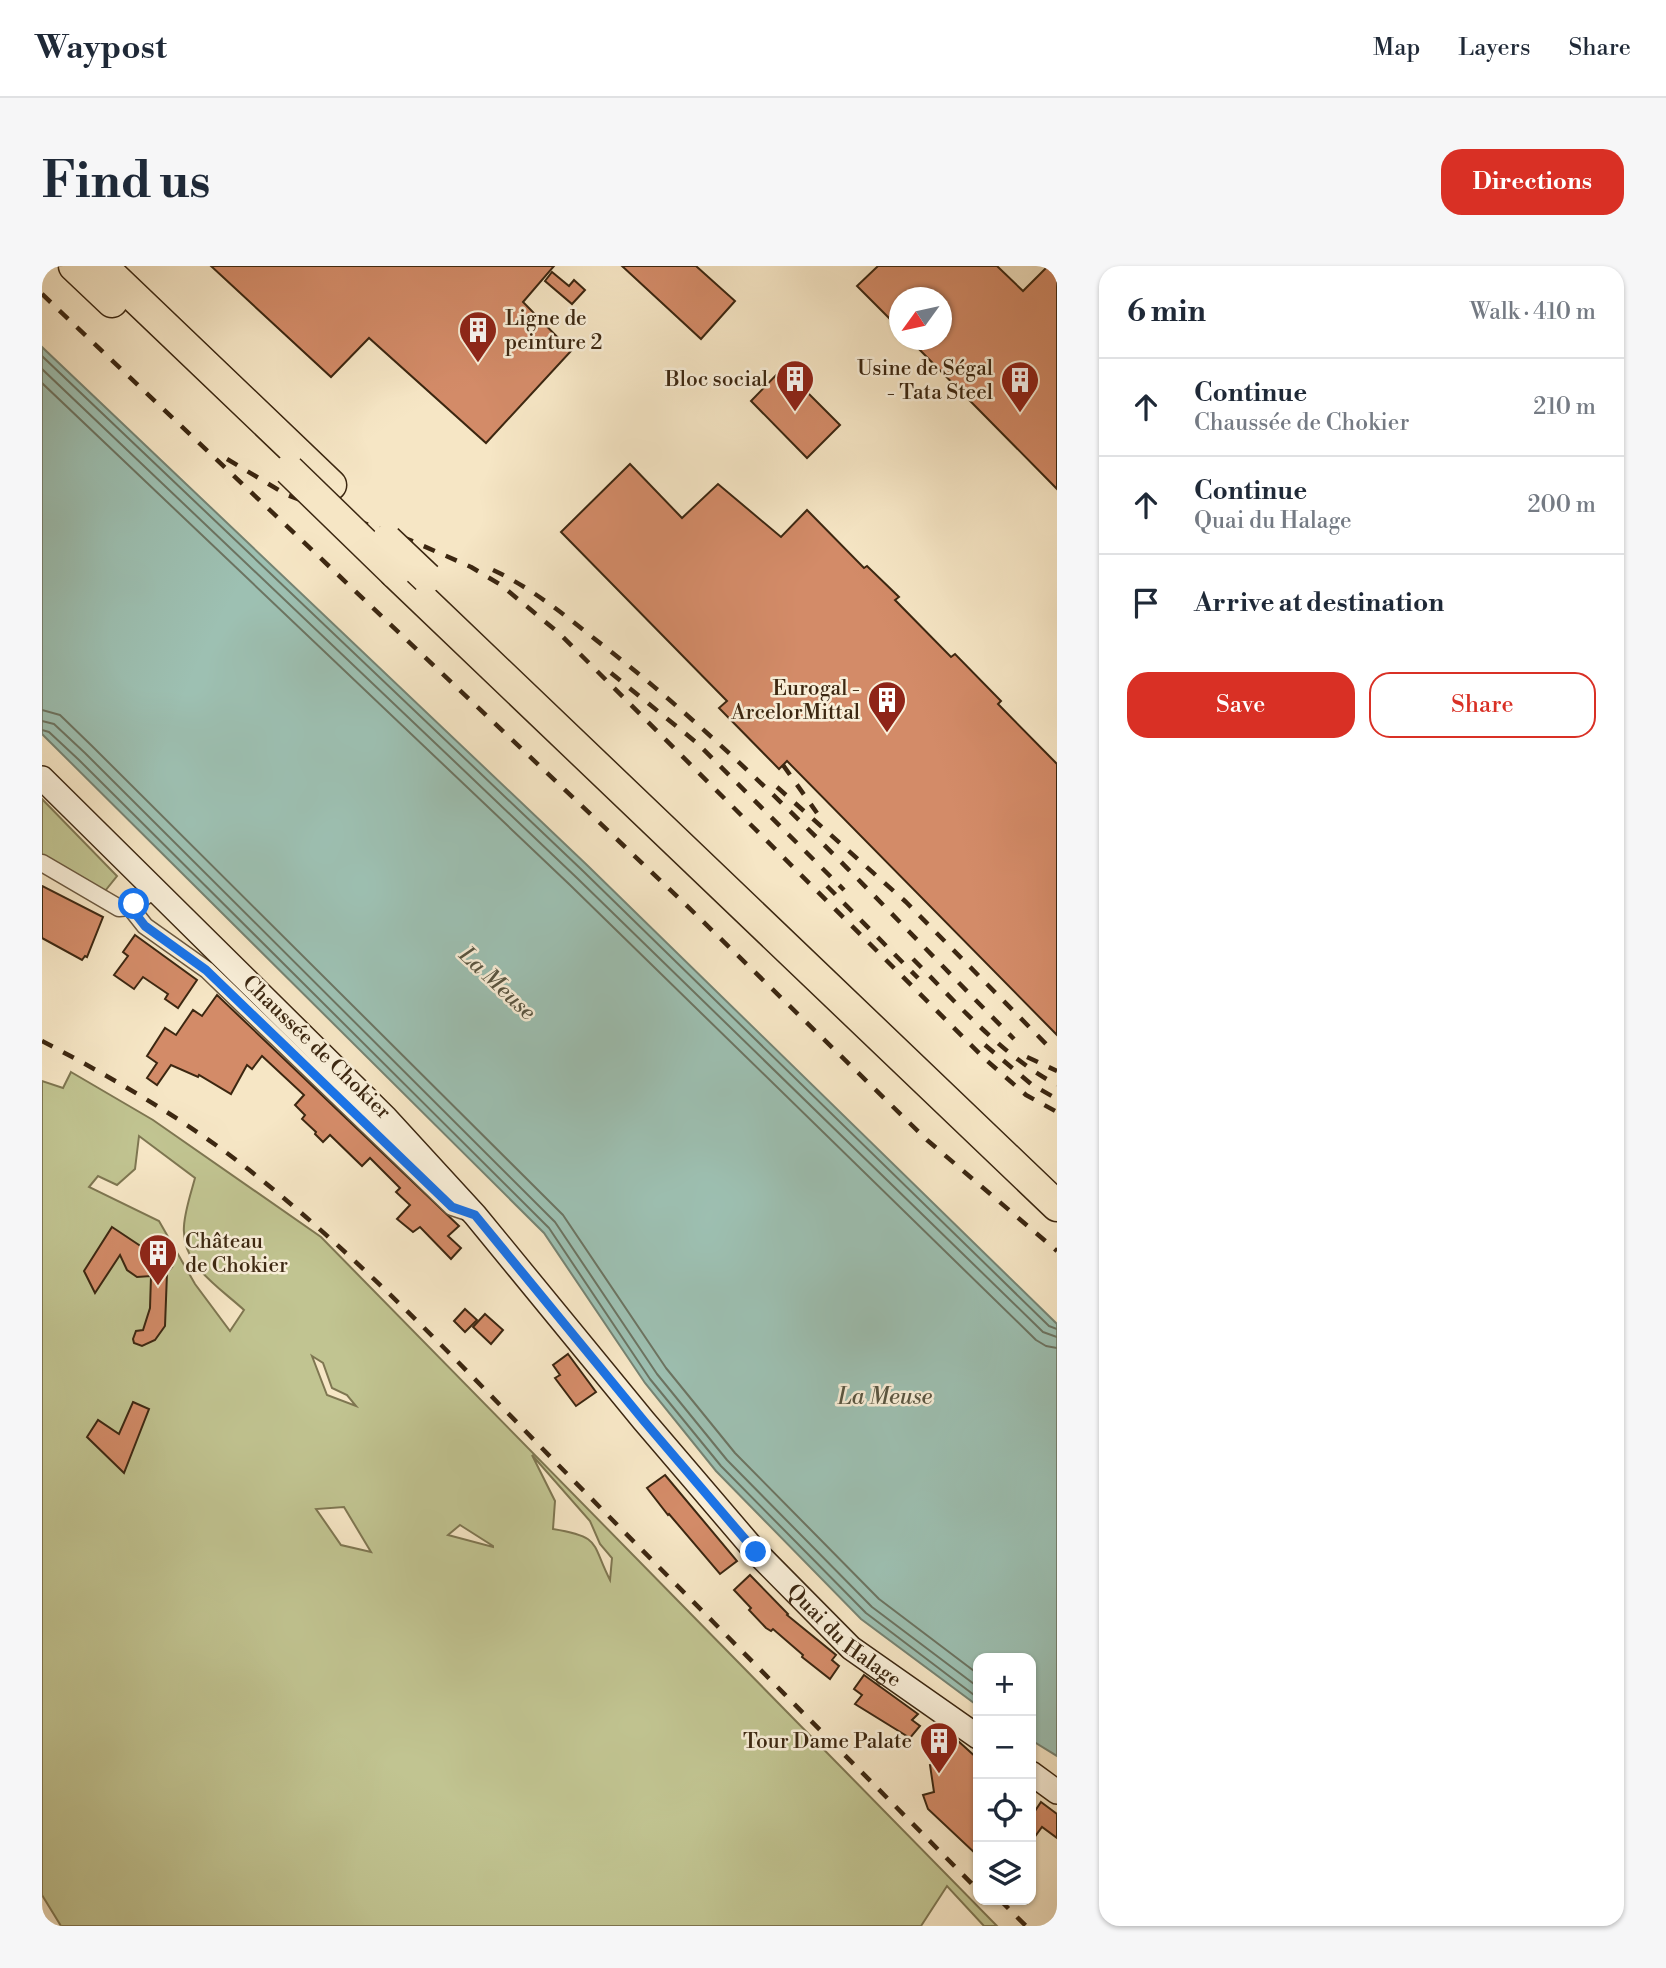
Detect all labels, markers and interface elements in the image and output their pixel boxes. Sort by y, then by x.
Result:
text: Waypost [35,28,167,69]
text: Map [1373,33,1420,63]
text: Layers [1458,33,1530,63]
text: Share [1568,33,1631,63]
button: Directions [1441,149,1624,215]
text: Find us [42,152,211,213]
north arrow [889,287,952,350]
text: 6 min [1127,293,1206,331]
text: Walk · 410 m [1470,298,1596,326]
place label: Ligne de peinture 2 [505,306,602,356]
building icon: Ligne de peinture 2 [457,309,499,364]
place label: Usine de Ségal - Tata Steel [857,356,993,406]
building icon: Bloc social [774,358,816,413]
building icon: Usine de Ségal - Tata Steel [999,359,1041,414]
place label: Bloc social [664,367,768,393]
text: Continue [1194,377,1307,409]
icon: ahead [1127,388,1165,426]
text: 210 m [1533,393,1596,421]
text: Chaussée de Chokier [1194,409,1409,437]
text: Continue [1194,475,1307,507]
icon: ahead [1127,486,1165,524]
text: 200 m [1528,491,1596,519]
text: Quai du Halage [1194,507,1352,535]
icon: arrive [1127,584,1165,622]
text: Arrive at destination [1194,587,1444,619]
button: Save [1127,672,1355,738]
button: Share [1369,672,1596,738]
place label: Eurogal - ArcelorMittal [730,676,860,726]
building icon: Eurogal - ArcelorMittal [866,679,908,734]
route start [118,888,149,919]
water label: La Meuse [452,941,542,1026]
street label: Chaussée de Chokier [237,970,396,1125]
place label: Château de Chokier [185,1229,288,1279]
building icon: Château de Chokier [137,1232,179,1287]
water label: La Meuse [837,1383,933,1411]
route end [740,1536,771,1567]
street label: Quai du Halage [781,1579,906,1693]
map controls [973,1653,1036,1905]
button: + [973,1653,1036,1716]
button: − [973,1716,1036,1779]
building icon: Tour Dame Palate [918,1720,960,1775]
place label: Tour Dame Palate [743,1729,912,1755]
button: locate [973,1779,1036,1842]
button: layers [973,1842,1036,1905]

